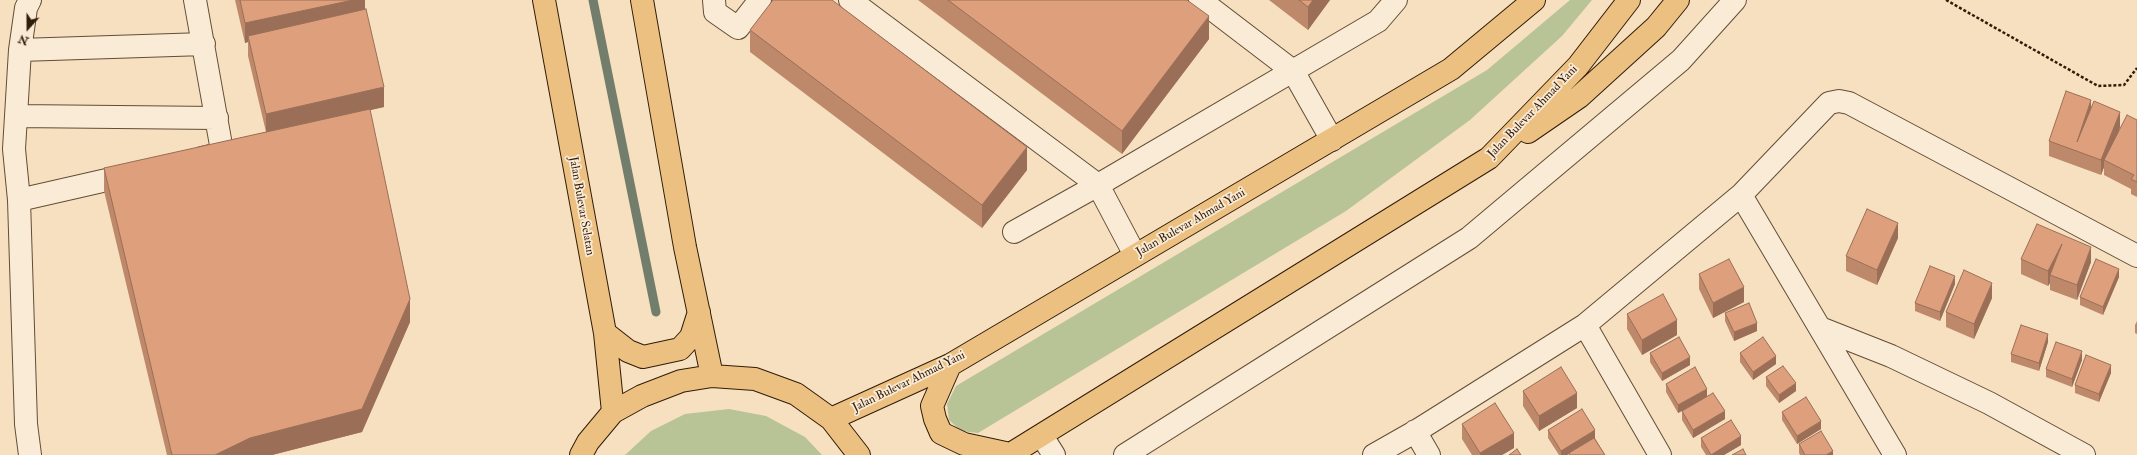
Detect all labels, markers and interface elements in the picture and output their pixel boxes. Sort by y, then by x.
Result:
north arrow [8,8,48,48]
text: N [17,32,30,48]
street label: Jalan Bulevar Ahmad Yani [1485,63,1581,161]
street label: Jalan Bulevar Selatan [565,155,597,257]
street label: Jalan Bulevar Ahmad Yani [1134,186,1248,260]
street label: Jalan Bulevar Ahmad Yani [850,348,968,416]

